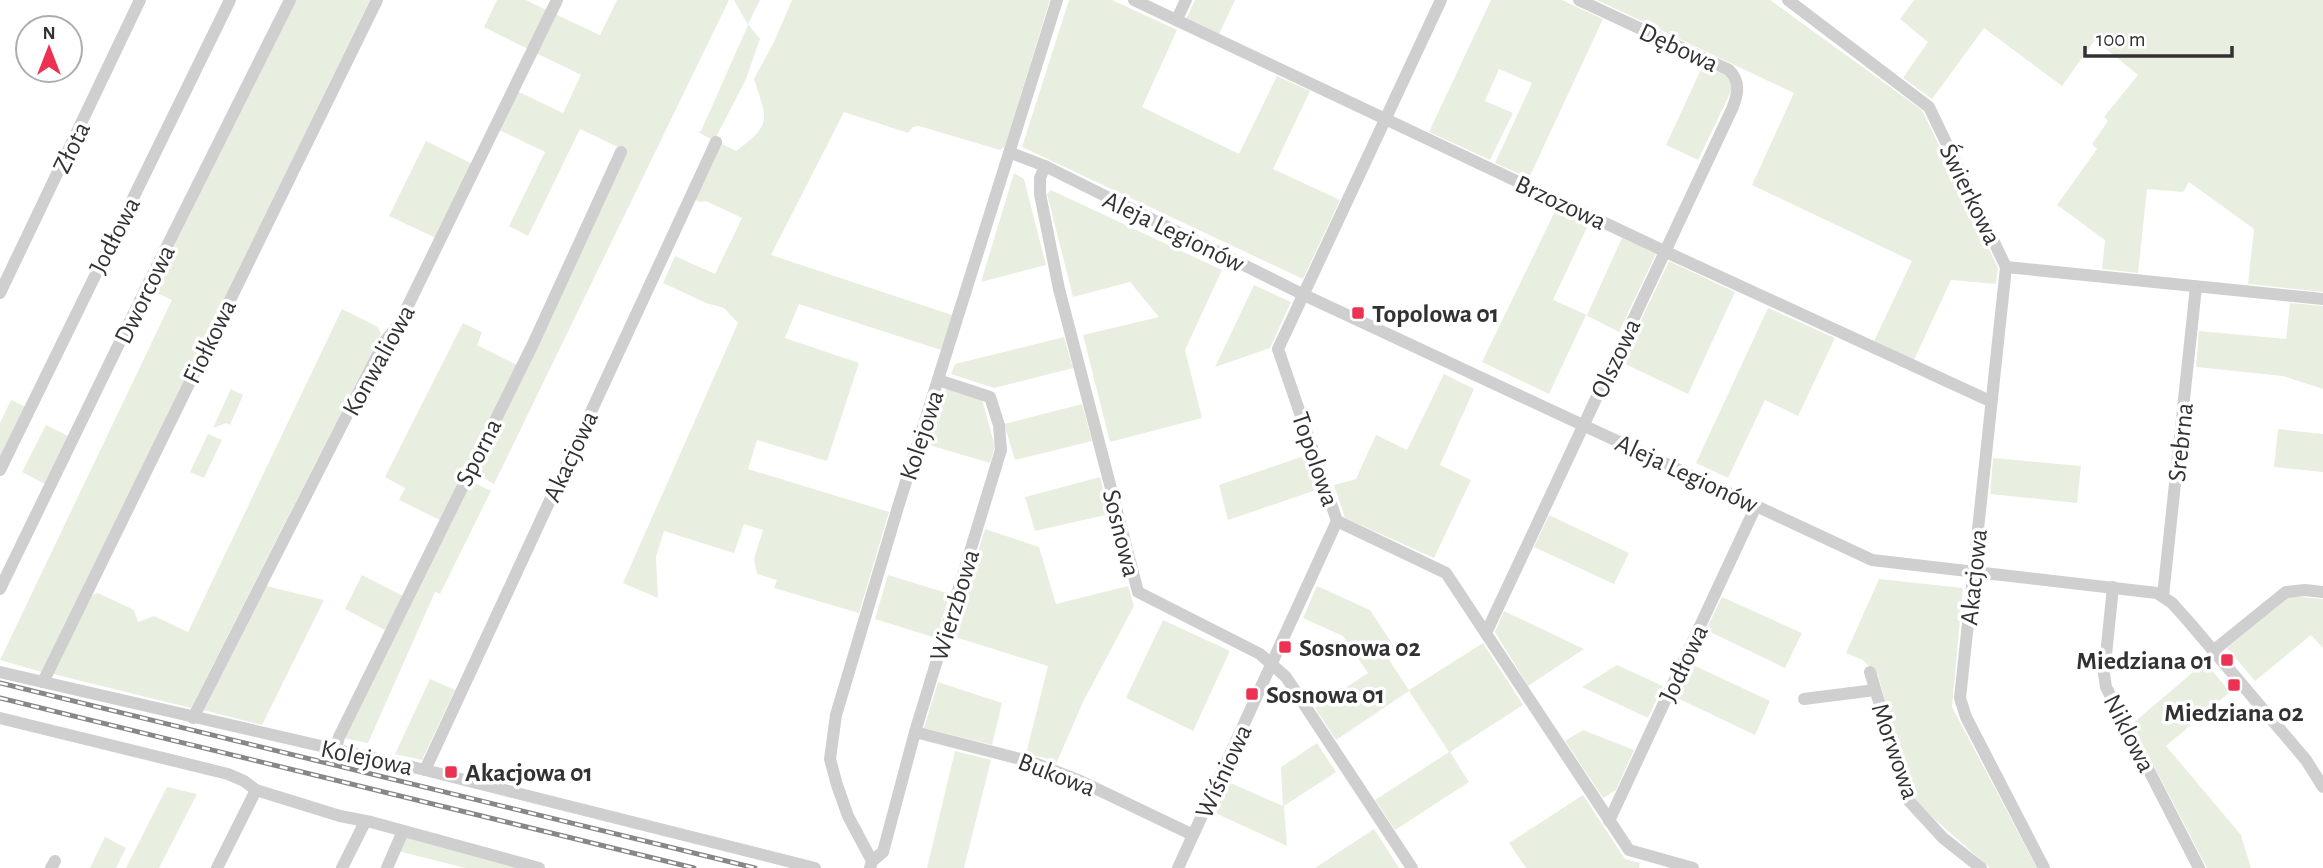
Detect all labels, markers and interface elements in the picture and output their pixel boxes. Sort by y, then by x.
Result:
north arrow [14,14,84,84]
scale bar [2085,14,2232,58]
street label: Dębowa [1635,18,1722,77]
text: N [42,24,56,43]
text: 100 m [2096,29,2146,50]
street label: Złota [48,118,95,177]
street label: Świerkowa [1935,138,2008,249]
street label: Brzozowa [1511,171,1610,235]
street label: Aleja Legionów [1099,187,1249,277]
street label: Jodłowa [85,193,145,278]
street label: Dworcowa [110,241,180,348]
street label: Fiołkowa [178,295,241,388]
street label: Konwaliowa [338,301,420,420]
place label: Topolowa 01 [1372,301,1499,327]
marker: Topolowa 01 [1350,305,1366,321]
street label: Olszowa [1586,315,1646,402]
street label: Kolejowa [895,387,949,484]
street label: Srebrna [2164,401,2198,483]
street label: Akacjowa [539,407,603,506]
street label: Topolowa [1287,409,1343,510]
street label: Sporna [451,415,507,490]
street label: Aleja Legionów [1611,430,1762,518]
street label: Sosnowa [1098,487,1144,580]
street label: Akacjowa [1956,528,1992,627]
street label: Wierzbowa [926,546,984,664]
street label: Jodłowa [1655,621,1713,706]
place label: Sosnowa 02 [1299,635,1421,661]
marker: Sosnowa 02 [1277,639,1293,655]
place label: Miedziana 01 [2076,648,2213,674]
marker: Miedziana 01 [2219,652,2235,668]
marker: Miedziana 02 [2226,677,2242,693]
place label: Sosnowa 01 [1266,682,1385,708]
marker: Sosnowa 01 [1244,686,1260,702]
street label: Niklowa [2098,690,2160,777]
street label: Morwowa [1866,700,1924,803]
place label: Miedziana 02 [2164,700,2304,726]
street label: Wiśniowa [1191,720,1257,822]
street label: Kolejowa [318,736,415,780]
street label: Bukowa [1015,748,1099,801]
place label: Akacjowa 01 [465,760,593,786]
marker: Akacjowa 01 [443,764,459,780]

